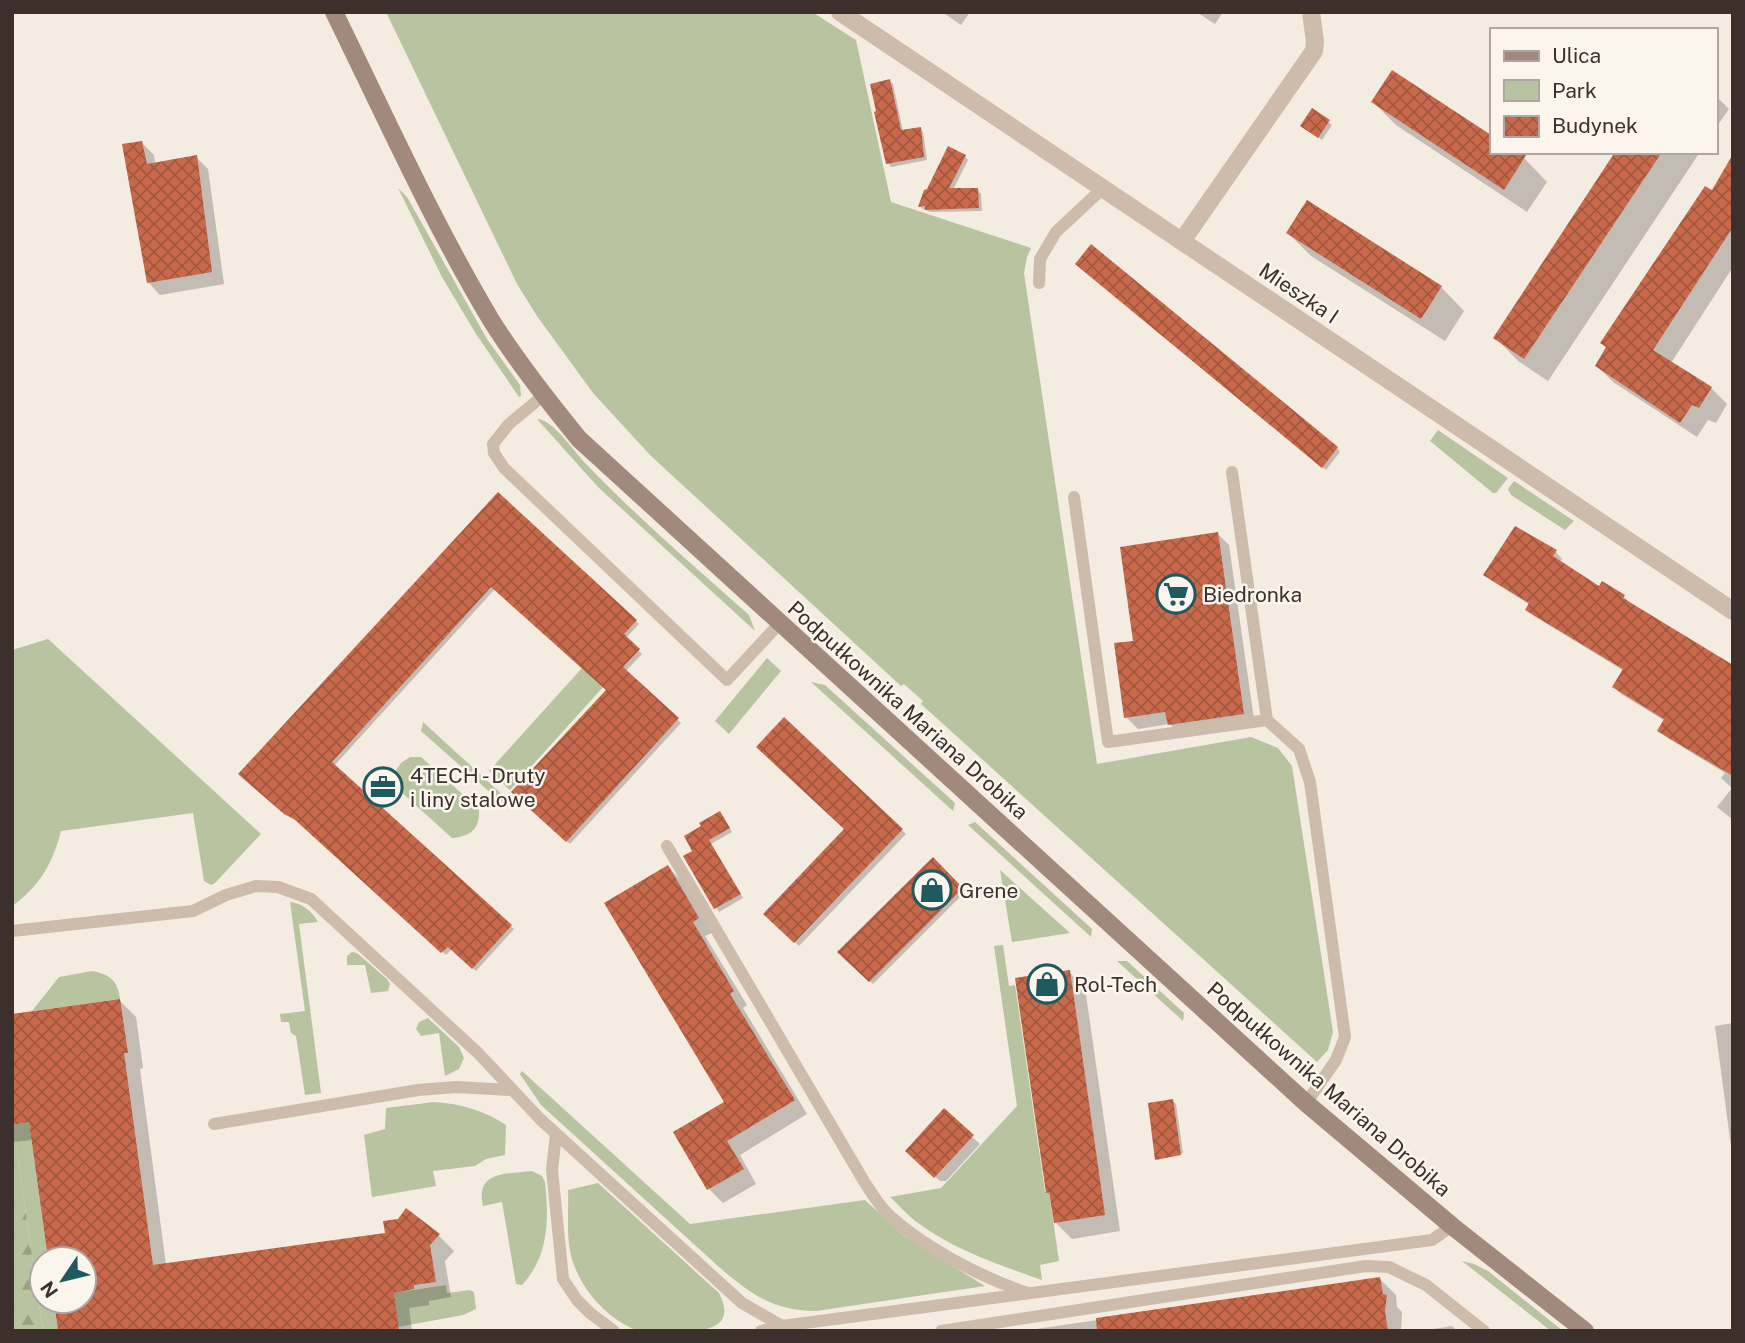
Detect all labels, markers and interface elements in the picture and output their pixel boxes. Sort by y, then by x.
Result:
legend [1490,28,1717,154]
text: Ulica [1552,43,1601,68]
text: Park [1552,78,1597,103]
text: Budynek [1552,113,1638,138]
street label: Mieszka I [1255,257,1343,329]
supermarket icon: Biedronka [1155,573,1197,615]
place label: Biedronka [1203,582,1302,607]
street label: Podpułkownika Mariana Drobika [783,596,1033,824]
place label: 4TECH - Druty i liny stalowe [410,763,546,812]
office icon: 4TECH - Druty i liny stalowe [362,766,404,808]
shop icon: Grene [911,869,953,911]
place label: Grene [959,878,1018,903]
shop icon: Rol-Tech [1026,963,1068,1005]
place label: Rol-Tech [1074,972,1157,997]
street label: Podpułkownika Mariana Drobika [1202,976,1456,1202]
north arrow [28,1245,98,1315]
text: N [36,1277,62,1302]

